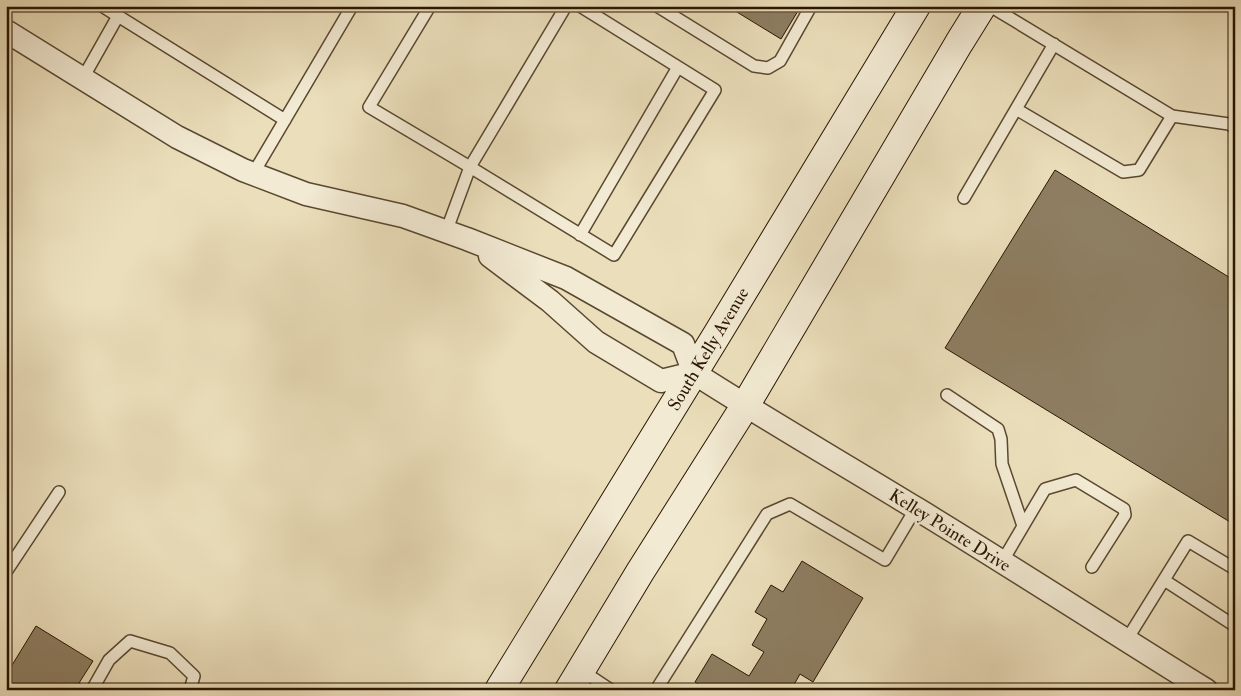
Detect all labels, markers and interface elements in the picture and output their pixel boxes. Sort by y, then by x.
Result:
street label: South Kelly Avenue [663,283,755,415]
street label: Kelley Pointe Drive [885,484,1015,577]

